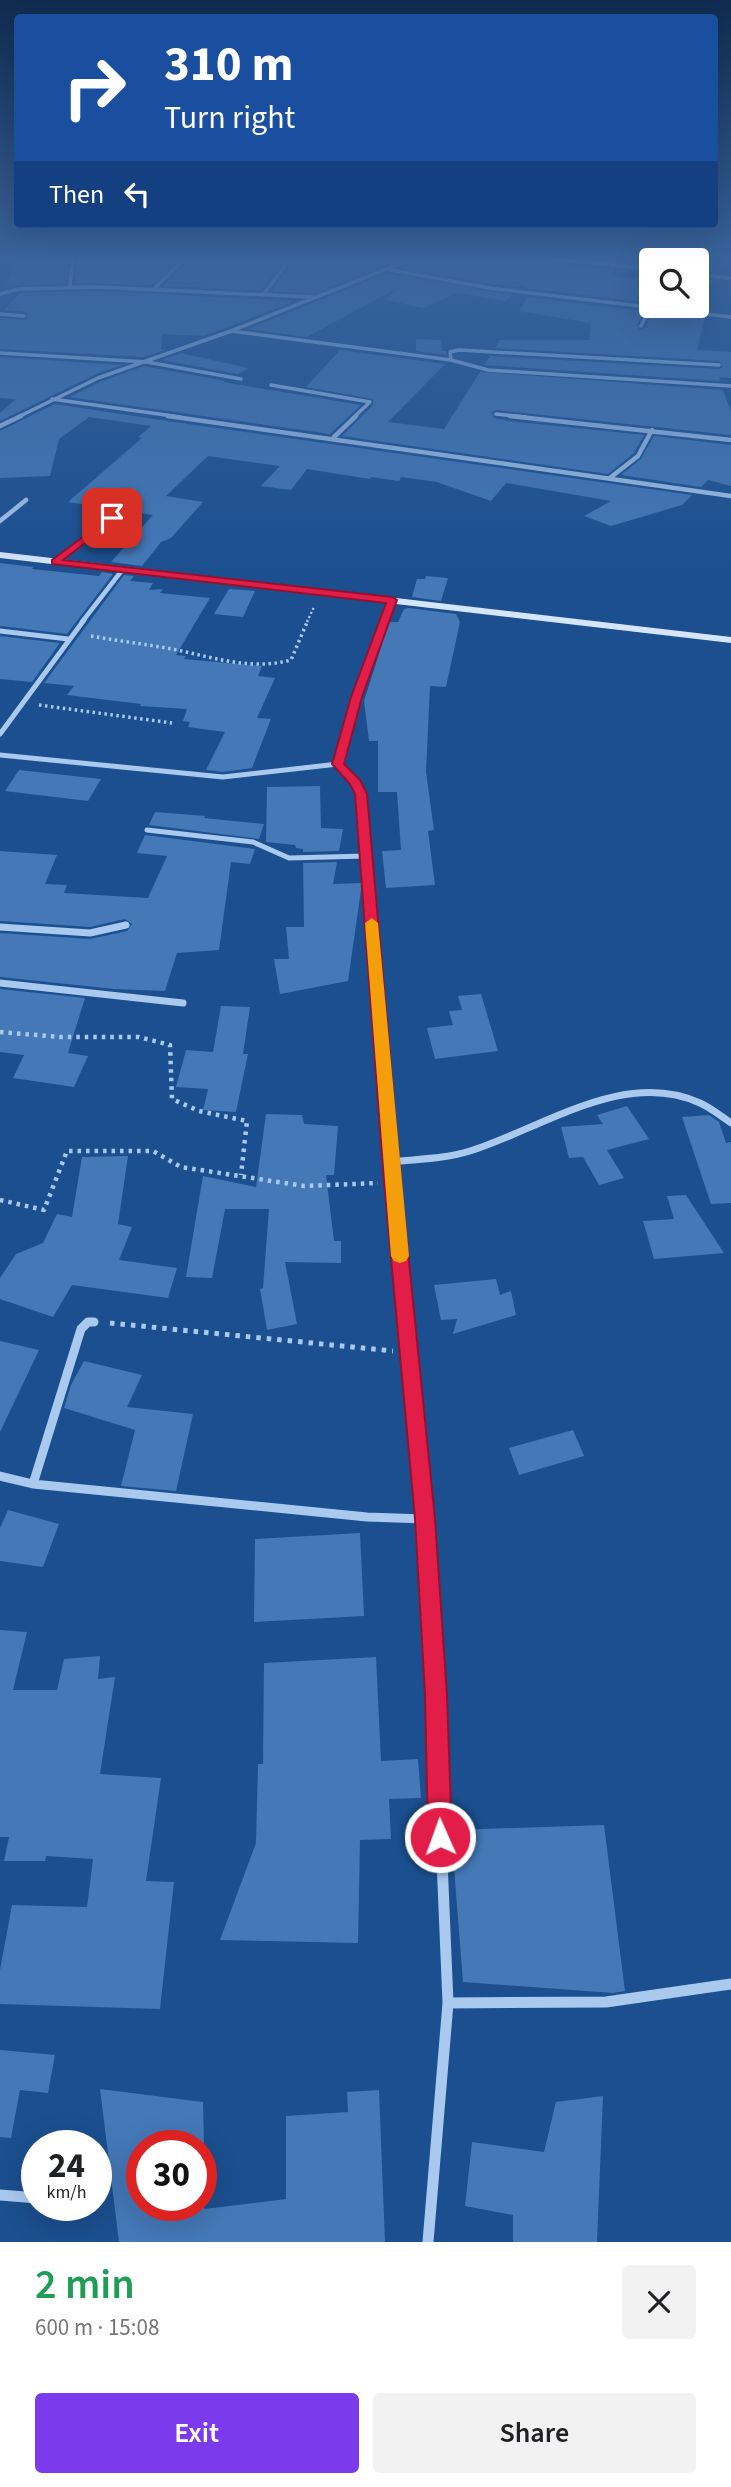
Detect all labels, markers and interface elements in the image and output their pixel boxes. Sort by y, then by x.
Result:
text: 310 m [164,30,293,100]
icon: right [49,42,140,133]
text: Turn right [164,95,295,141]
icon: left [118,175,156,213]
text: Then [49,176,104,213]
map controls [639,248,709,318]
button: search [639,248,709,318]
pin [82,488,142,548]
icon: arrive [93,499,131,537]
position arrow [403,1800,477,1874]
speed limit sign: 30 [126,2130,217,2221]
text: 24 [48,2141,85,2191]
text: km/h [47,2180,86,2205]
text: 2 min [35,2255,135,2315]
button: close [622,2265,696,2339]
text: 600 m · 15:08 [35,2311,159,2344]
button: Exit [35,2393,359,2473]
button: Share [373,2393,696,2473]

